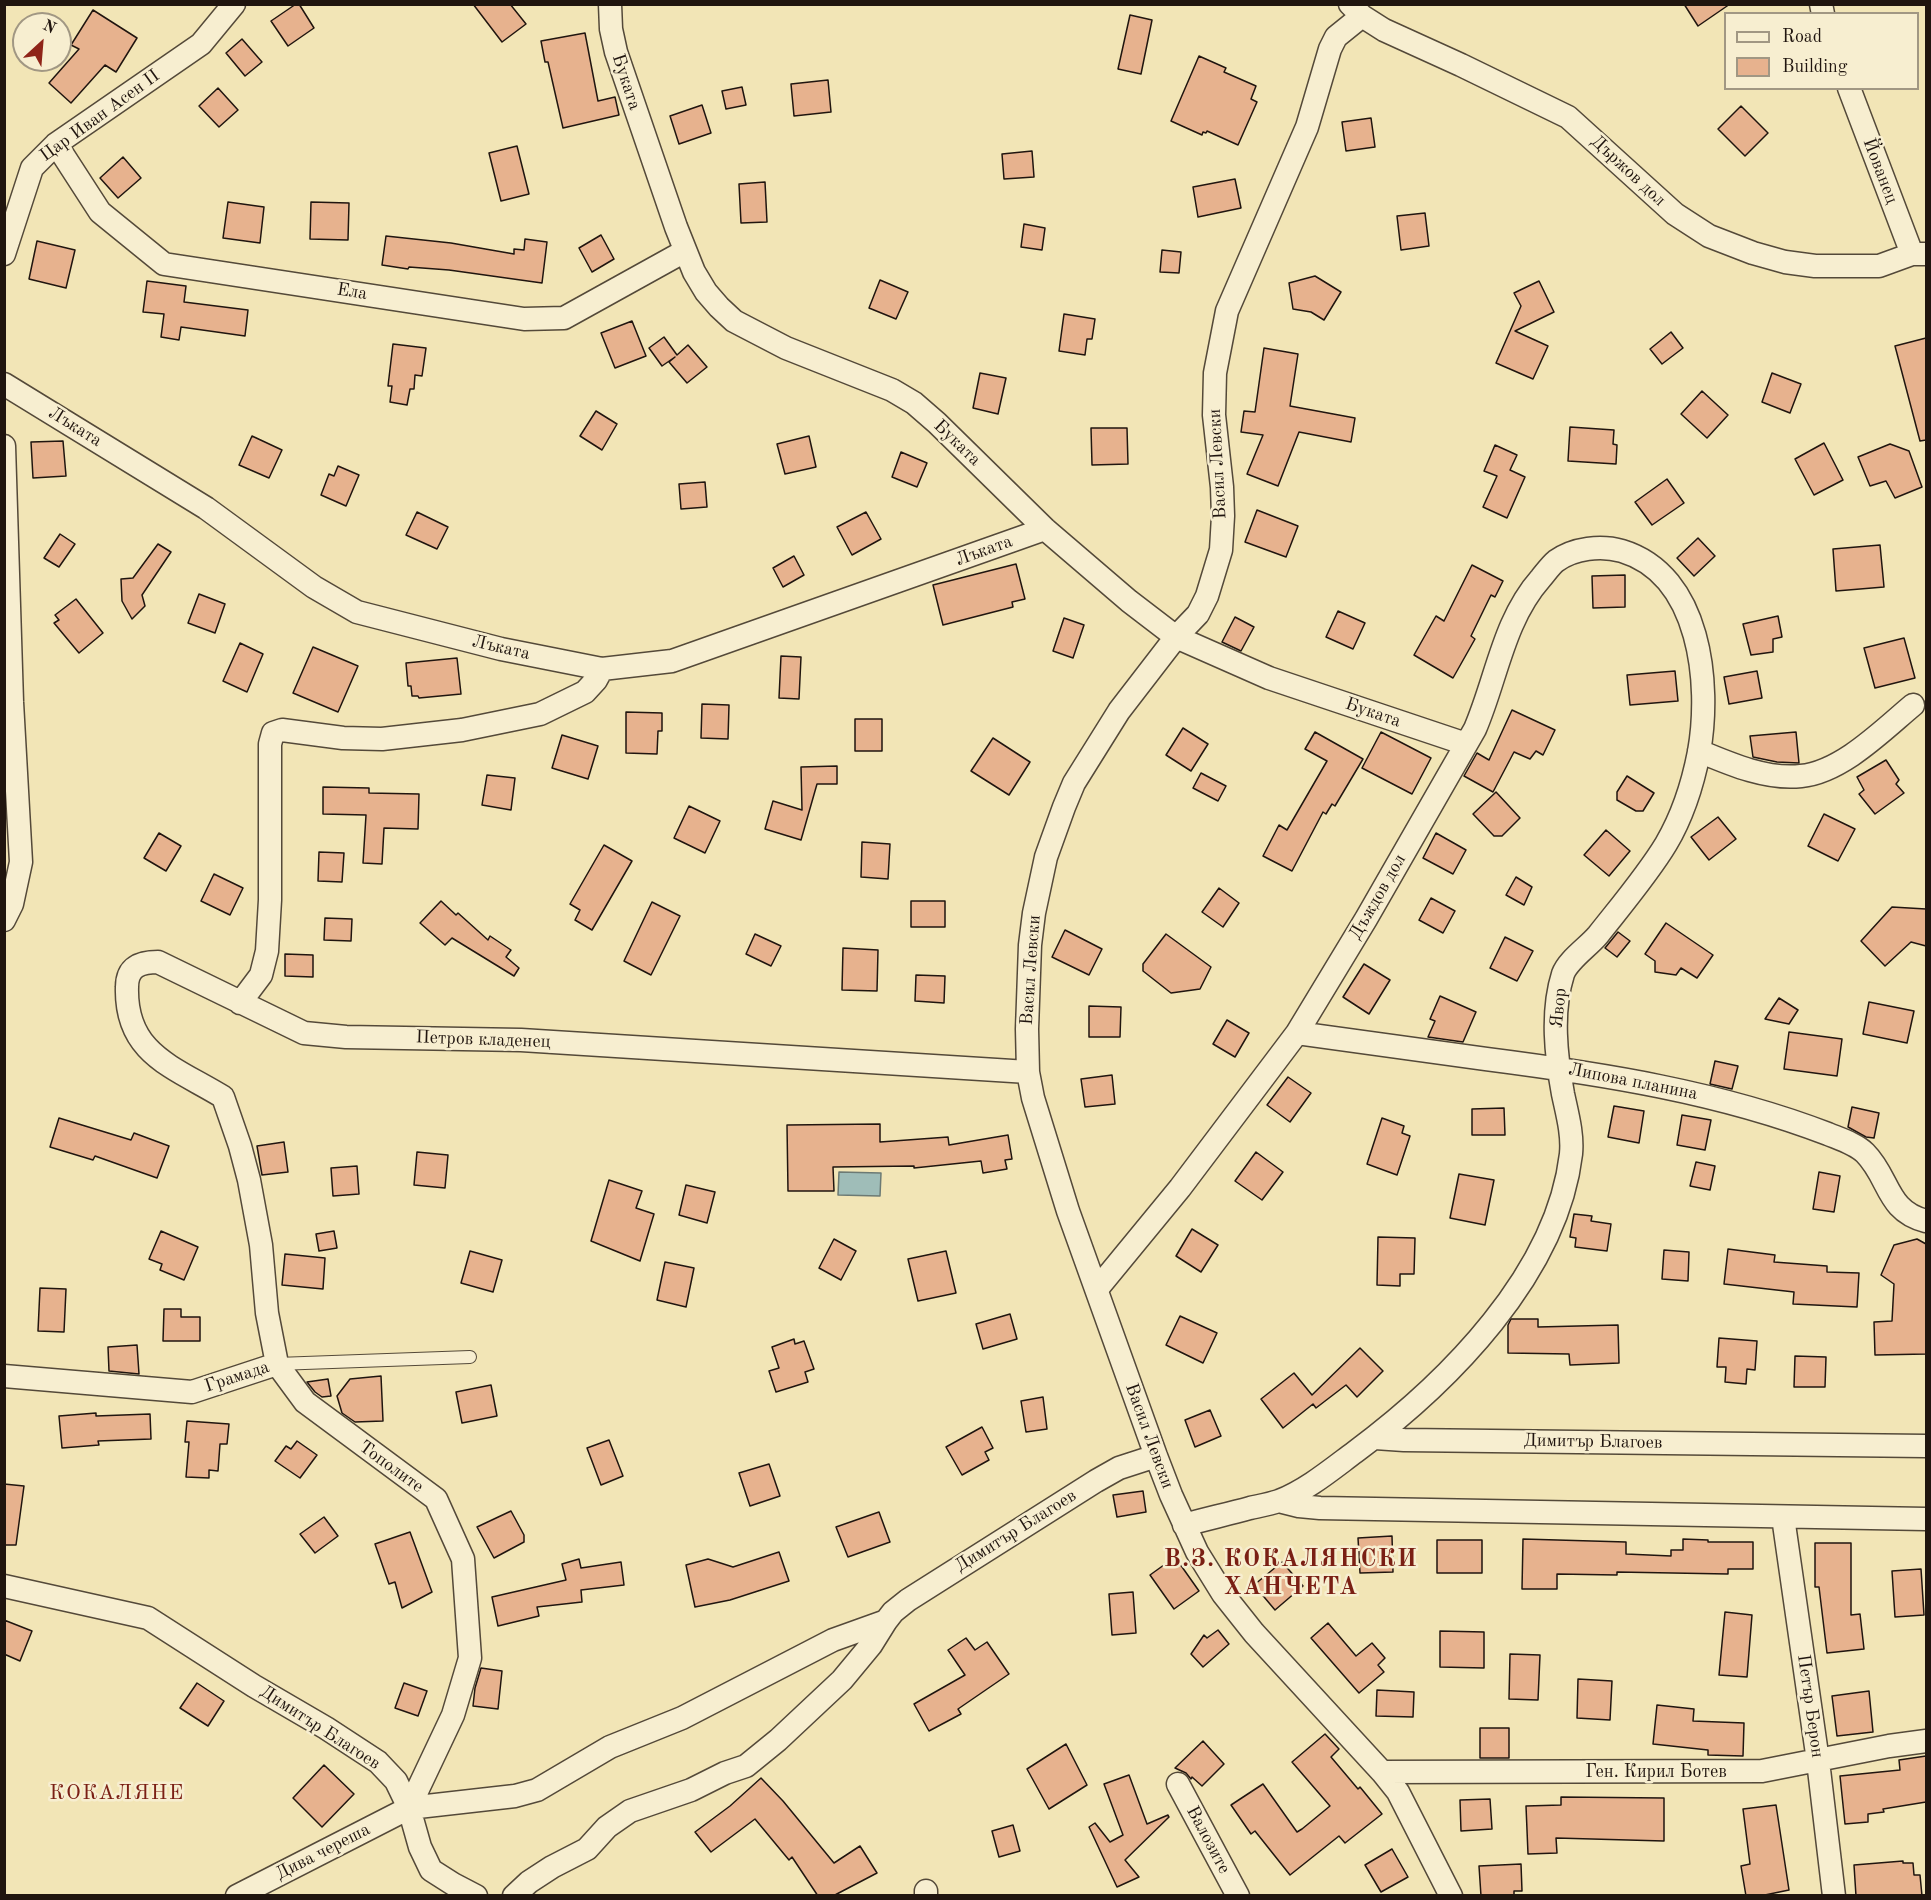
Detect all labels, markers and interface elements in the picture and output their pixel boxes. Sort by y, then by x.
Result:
north arrow [12,12,72,72]
legend [1724,12,1919,90]
text: N [40,18,58,37]
text: Road [1782,28,1822,46]
street label: Буката [607,51,645,113]
text: Building [1782,58,1847,76]
street label: Цар Иван Асен II [36,65,164,167]
street label: Държов дол [1586,131,1670,211]
street label: Йованец [1858,135,1902,207]
street label: Ела [335,279,369,305]
street label: Лъката [44,402,106,452]
street label: Васил Левски [1204,408,1232,520]
street label: Буката [929,415,985,471]
street label: Лъката [953,531,1015,571]
street label: Лъката [470,631,532,665]
street label: Буката [1342,693,1404,733]
street label: Дъждов дол [1345,850,1411,944]
street label: Васил Левски [1016,914,1046,1026]
street label: Явор [1546,987,1572,1029]
street label: Петров кладенец [415,1027,551,1053]
street label: Липова планина [1567,1059,1699,1105]
street label: Грамада [202,1356,272,1398]
street label: Васил Левски [1120,1380,1178,1492]
street label: Димитър Благоев [1523,1430,1663,1454]
street label: Тополите [354,1436,428,1498]
street label: Димитър Благоев [951,1485,1081,1577]
district label: В.З. КОКАЛЯНСКИ ХАНЧЕТА [1164,1546,1418,1602]
street label: Петър Берон [1792,1653,1828,1759]
street label: Димитър Благоев [256,1681,384,1775]
street label: Ген. Кирил Ботев [1585,1761,1727,1783]
district label: КОКАЛЯНЕ [49,1780,185,1806]
street label: Валозите [1181,1802,1235,1878]
street label: Дива череша [272,1819,374,1885]

